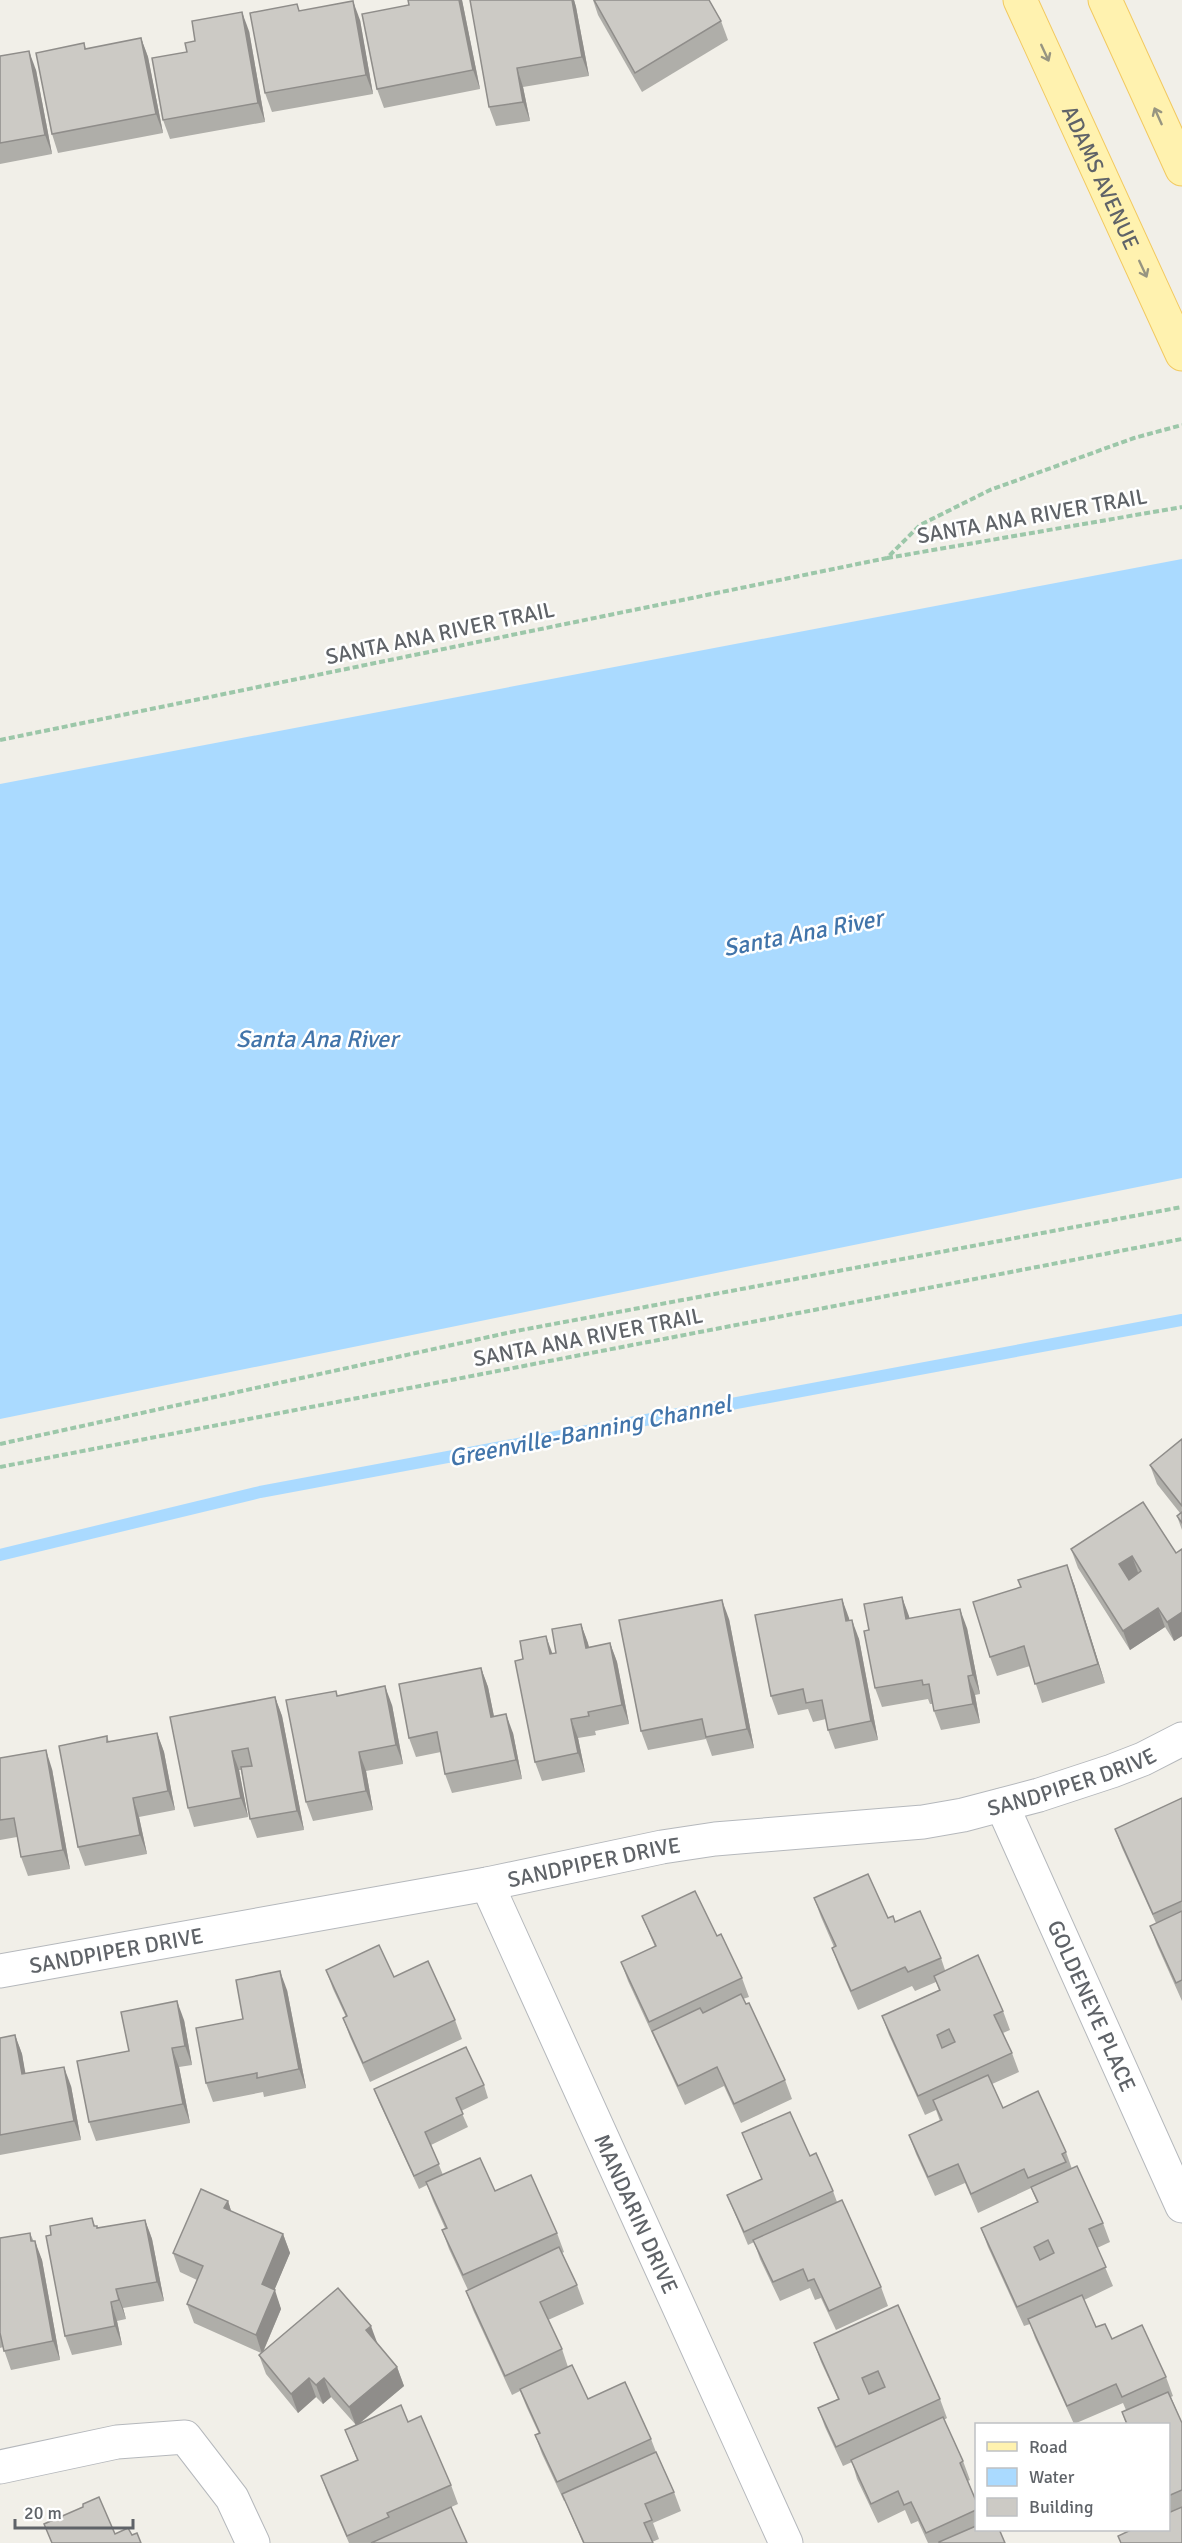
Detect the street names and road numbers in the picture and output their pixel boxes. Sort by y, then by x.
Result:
street label: ADAMS AVENUE [1057,101,1146,254]
street label: SANTA ANA RIVER TRAIL [915,482,1149,550]
street label: SANTA ANA RIVER TRAIL [323,596,557,670]
street label: SANTA ANA RIVER TRAIL [471,1302,705,1372]
street label: SANDPIPER DRIVE [984,1741,1161,1822]
street label: SANDPIPER DRIVE [505,1831,682,1893]
street label: GOLDENEYE PLACE [1042,1916,1142,2096]
street label: SANDPIPER DRIVE [27,1921,205,1979]
street label: MANDARIN DRIVE [589,2130,684,2298]

